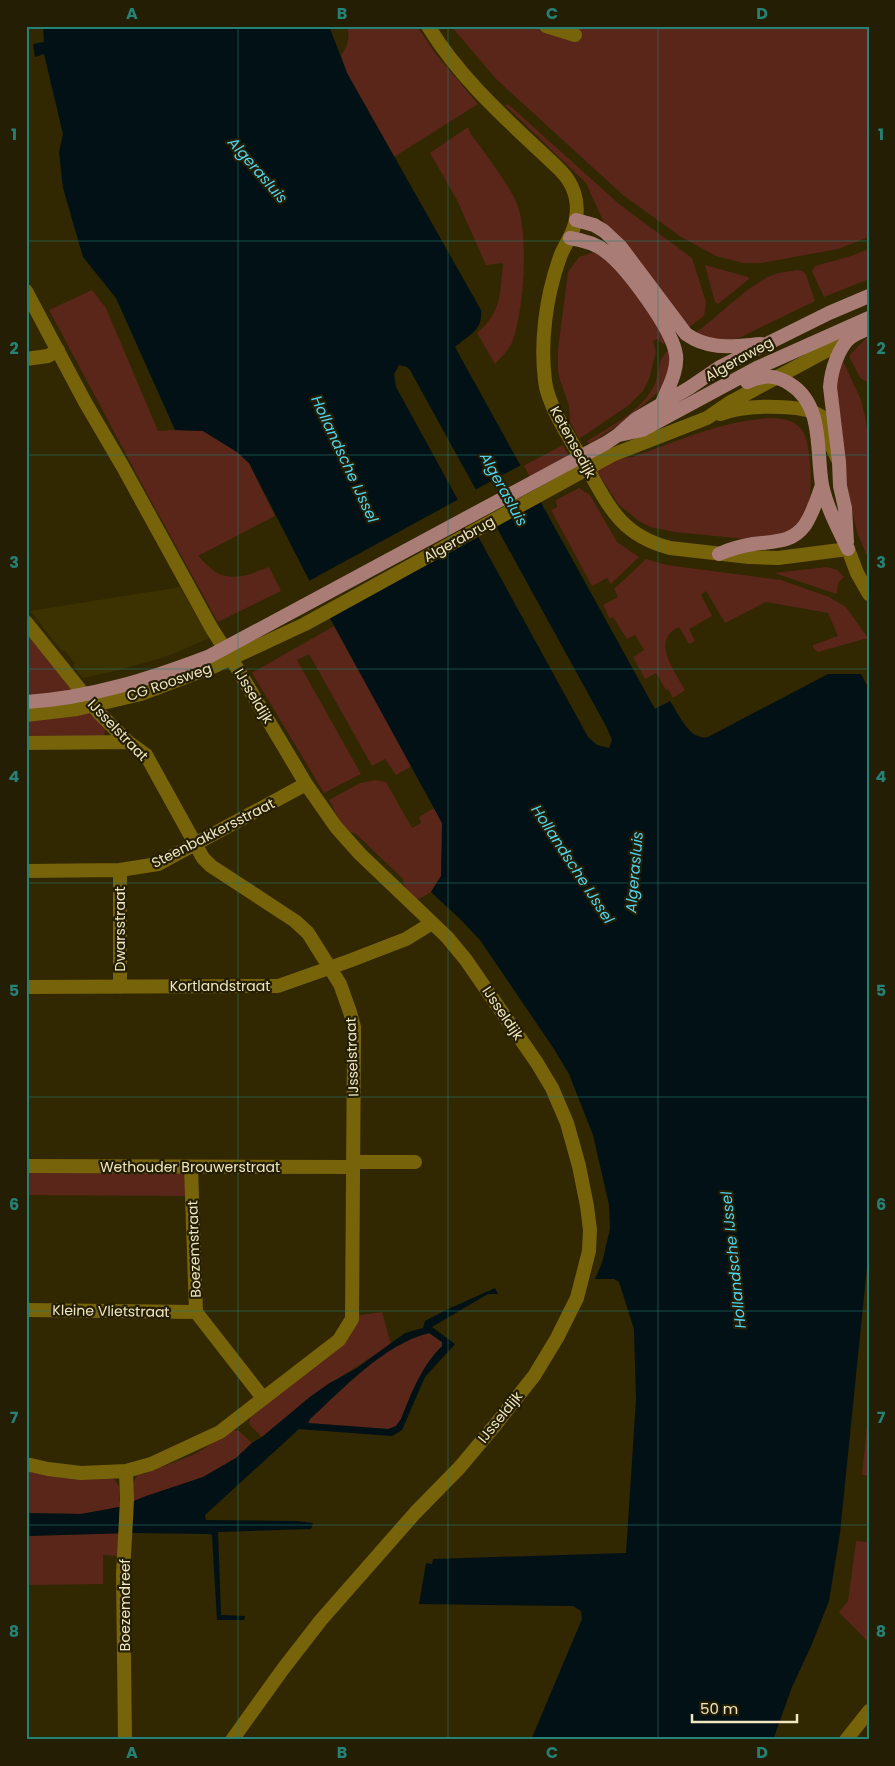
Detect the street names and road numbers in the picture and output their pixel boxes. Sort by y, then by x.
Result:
street label: Algeraweg [701,332,777,386]
street label: Ketensedijk [545,402,601,482]
street label: Algerabrug [420,511,498,567]
street label: CG Roosweg [124,658,214,706]
street label: IJsseldijk [230,665,279,728]
street label: IJsselstraat [83,695,153,765]
street label: Steenbakkersstraat [148,793,278,873]
street label: Dwarsstraat [110,886,130,972]
street label: Kortlandstraat [170,976,270,996]
street label: IJsseldijk [478,982,529,1045]
street label: IJsselstraat [341,1017,363,1097]
street label: Wethouder Brouwerstraat [100,1157,280,1177]
street label: Boezemstraat [182,1200,206,1298]
street label: Kleine Vlietstraat [52,1300,170,1322]
street label: IJsseldijk [473,1386,528,1447]
street label: Boezemdreef [115,1558,135,1651]

